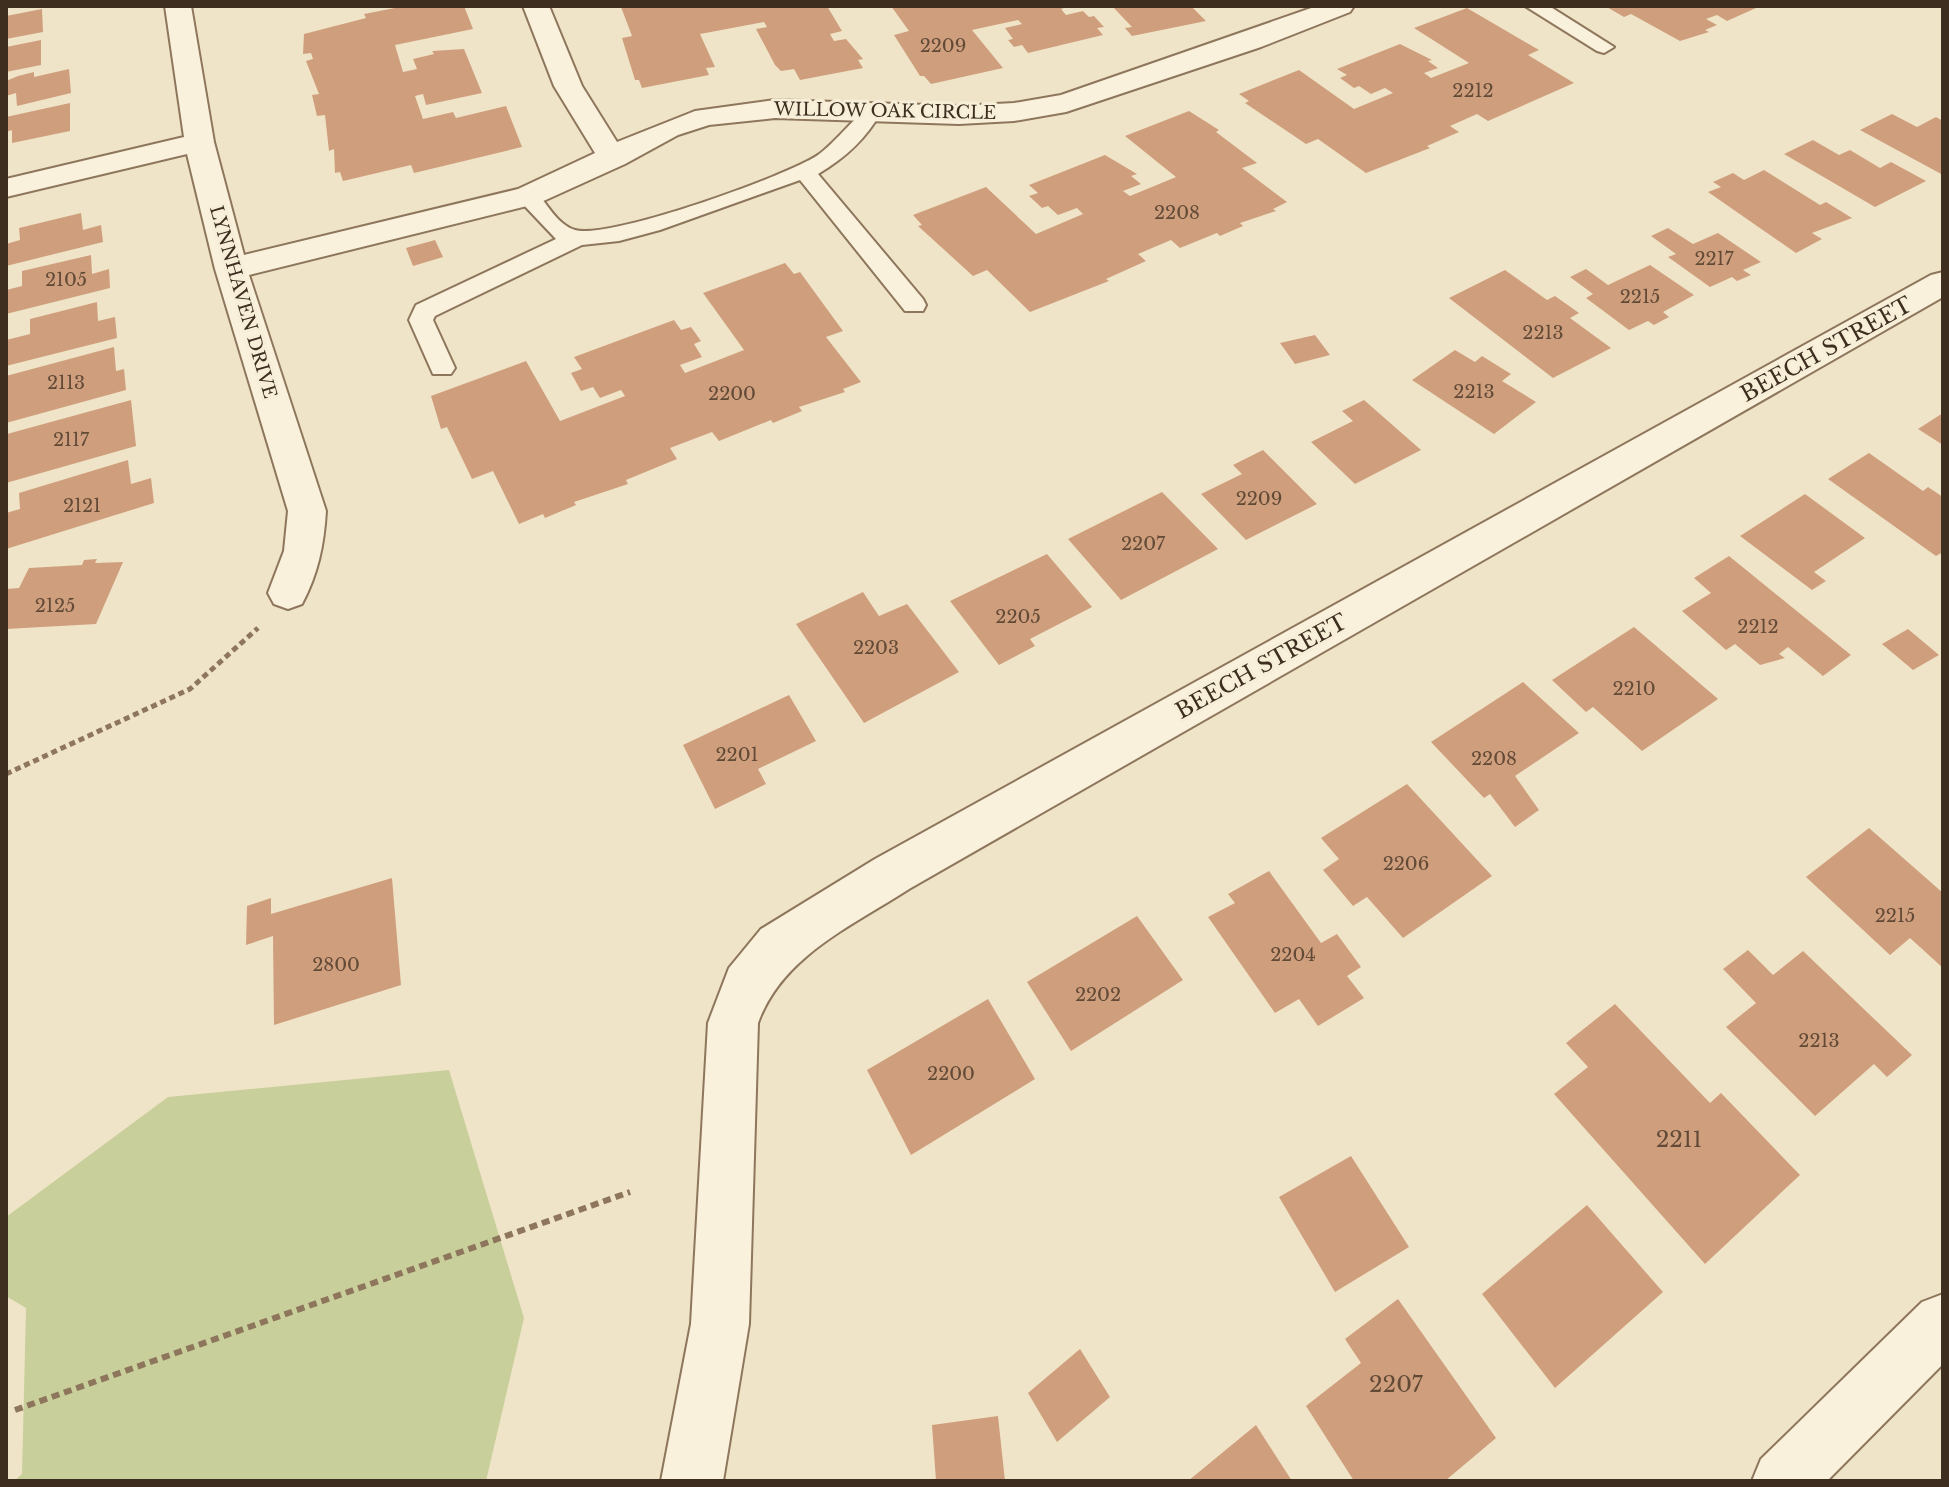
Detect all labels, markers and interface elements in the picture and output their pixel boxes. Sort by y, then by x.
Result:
house number: 2209 [920,35,966,57]
house number: 2212 [1452,80,1494,102]
street label: WILLOW OAK CIRCLE [773,98,996,124]
house number: 2208 [1154,202,1200,224]
street label: LYNNHAVEN DRIVE [205,203,281,401]
house number: 2217 [1694,248,1735,270]
house number: 2105 [45,269,87,291]
house number: 2215 [1620,286,1660,308]
street label: BEECH STREET [1736,291,1917,408]
house number: 2213 [1522,322,1564,344]
house number: 2113 [47,372,85,394]
house number: 2213 [1453,381,1495,403]
house number: 2200 [708,383,756,405]
house number: 2117 [53,429,90,451]
house number: 2209 [1236,488,1282,510]
house number: 2121 [63,495,101,517]
house number: 2207 [1121,533,1166,555]
house number: 2125 [35,595,75,617]
house number: 2205 [995,606,1041,628]
street label: BEECH STREET [1171,608,1352,725]
house number: 2212 [1737,616,1779,638]
house number: 2203 [853,637,899,659]
house number: 2210 [1612,678,1656,700]
house number: 2201 [715,744,759,766]
house number: 2208 [1471,748,1517,770]
house number: 2206 [1383,853,1429,875]
house number: 2215 [1875,905,1915,927]
house number: 2204 [1270,944,1316,966]
house number: 2800 [312,954,360,976]
house number: 2202 [1075,984,1121,1006]
house number: 2213 [1798,1030,1840,1052]
house number: 2200 [927,1063,975,1085]
house number: 2211 [1656,1126,1702,1153]
house number: 2207 [1369,1371,1424,1398]

